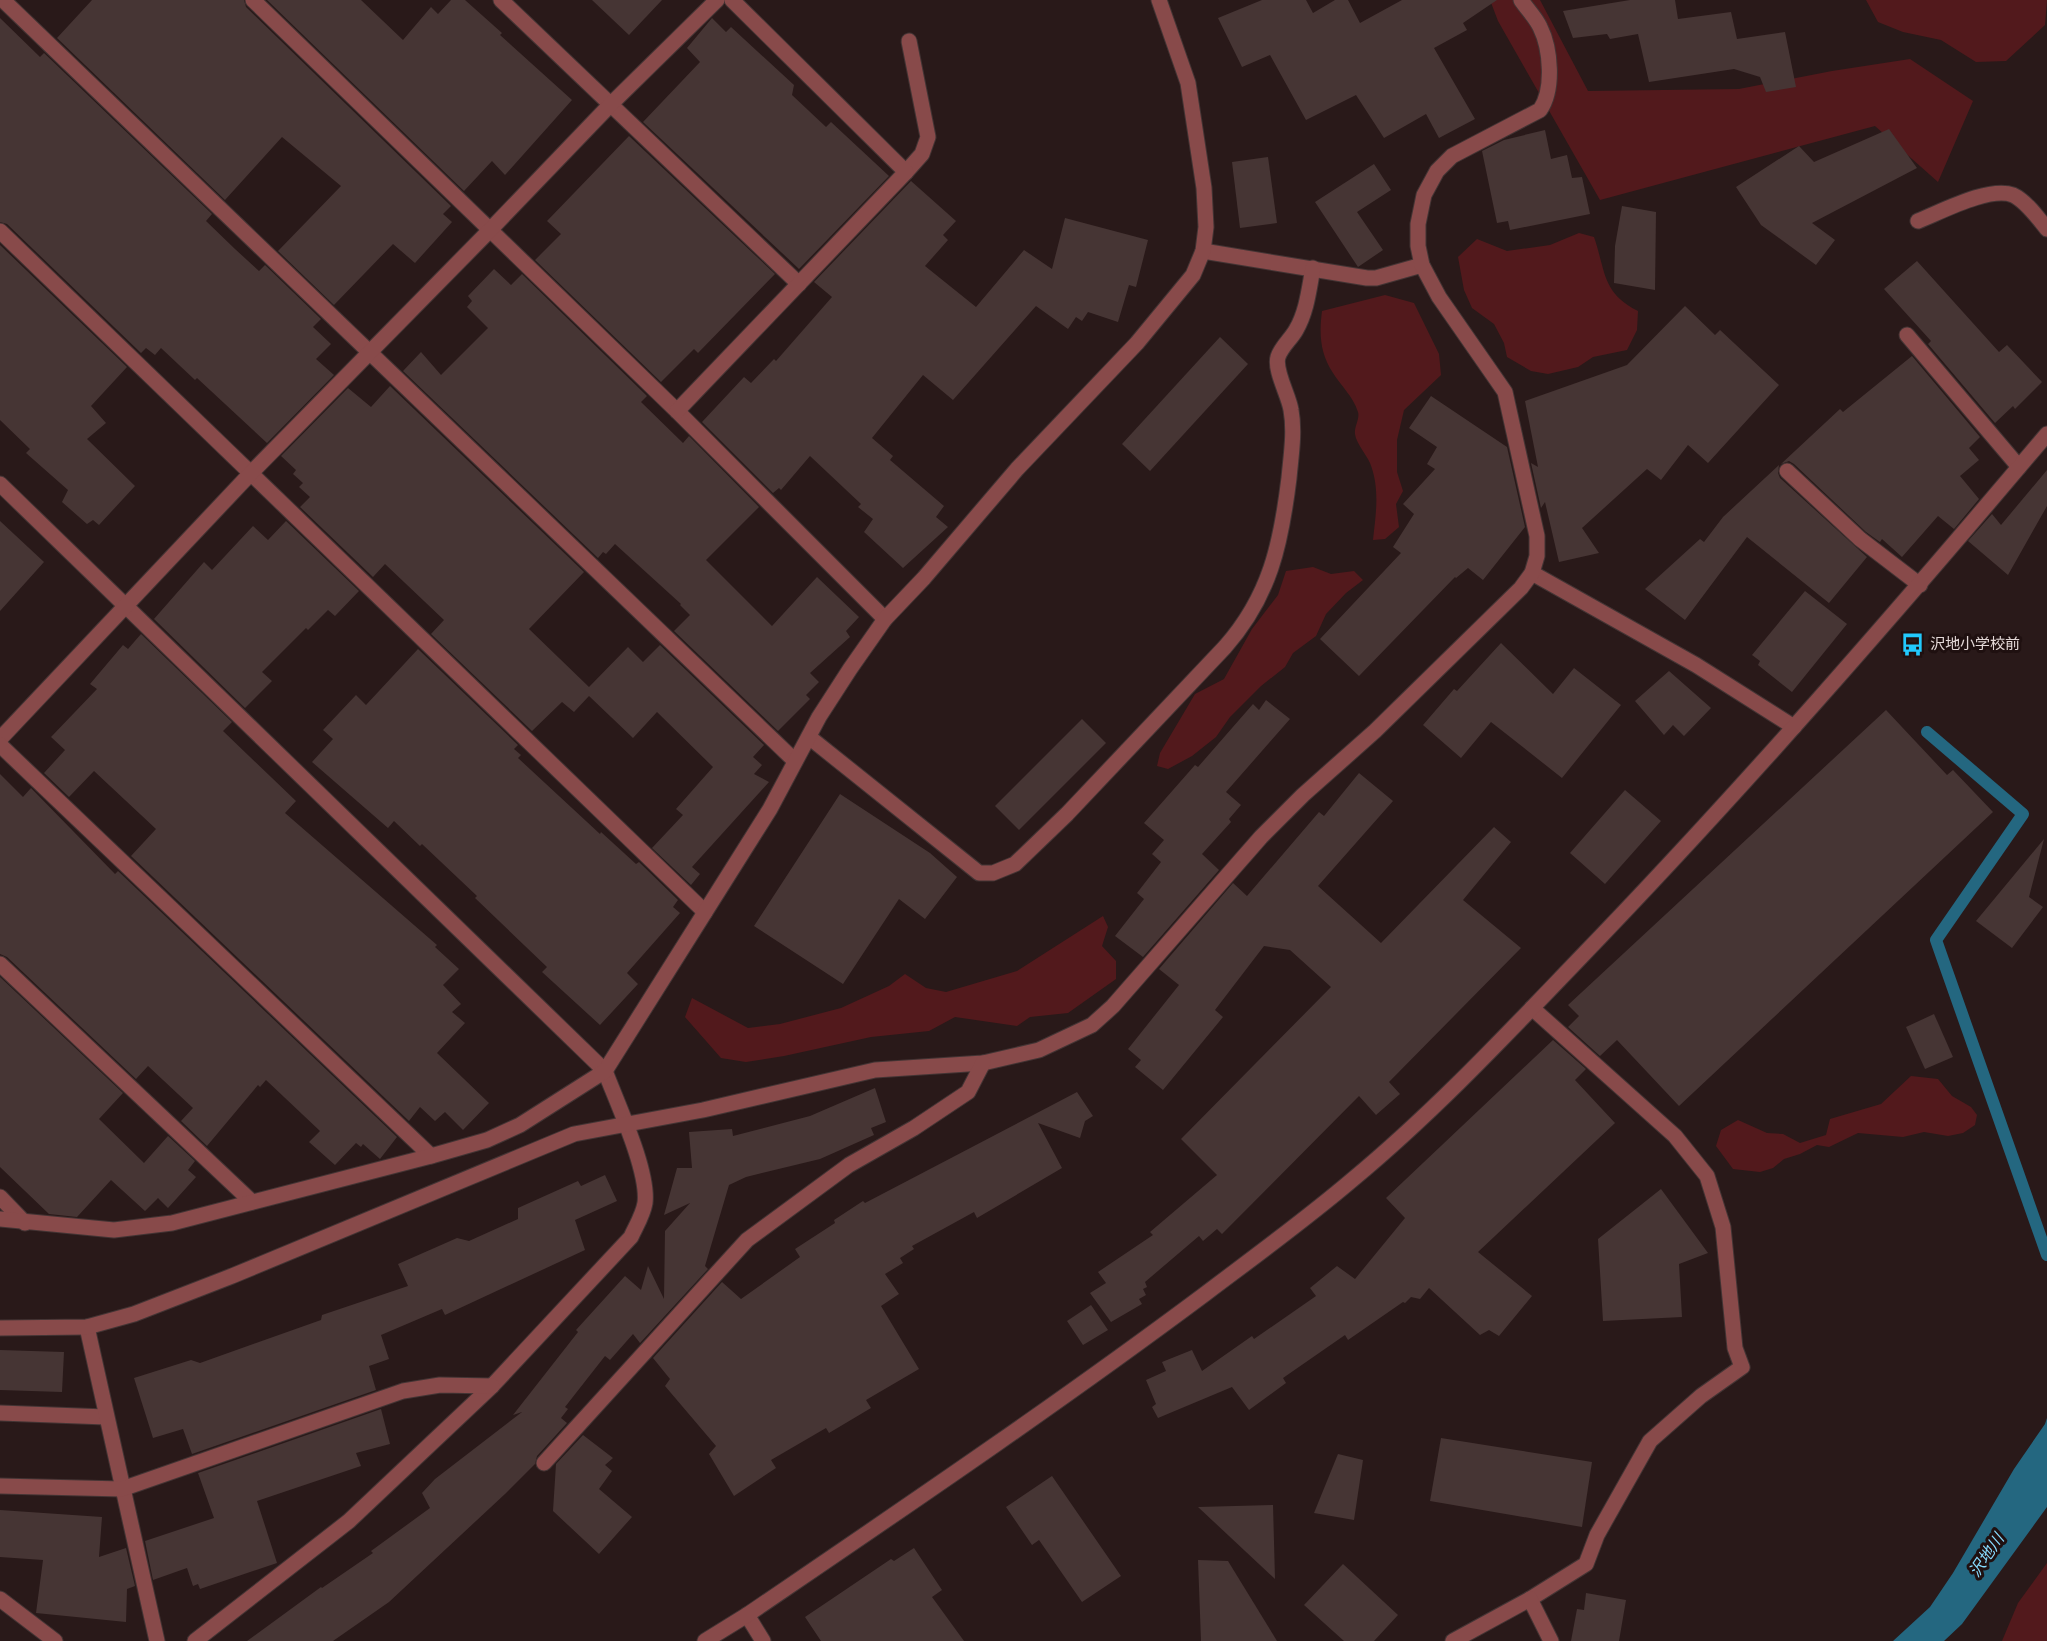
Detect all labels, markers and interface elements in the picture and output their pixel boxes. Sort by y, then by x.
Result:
bus stop icon: 沢地小学校前 [1899,631,1925,657]
place label: 沢地小学校前 [1930,634,2020,653]
water label: 沢地川 [1964,1528,2009,1580]

